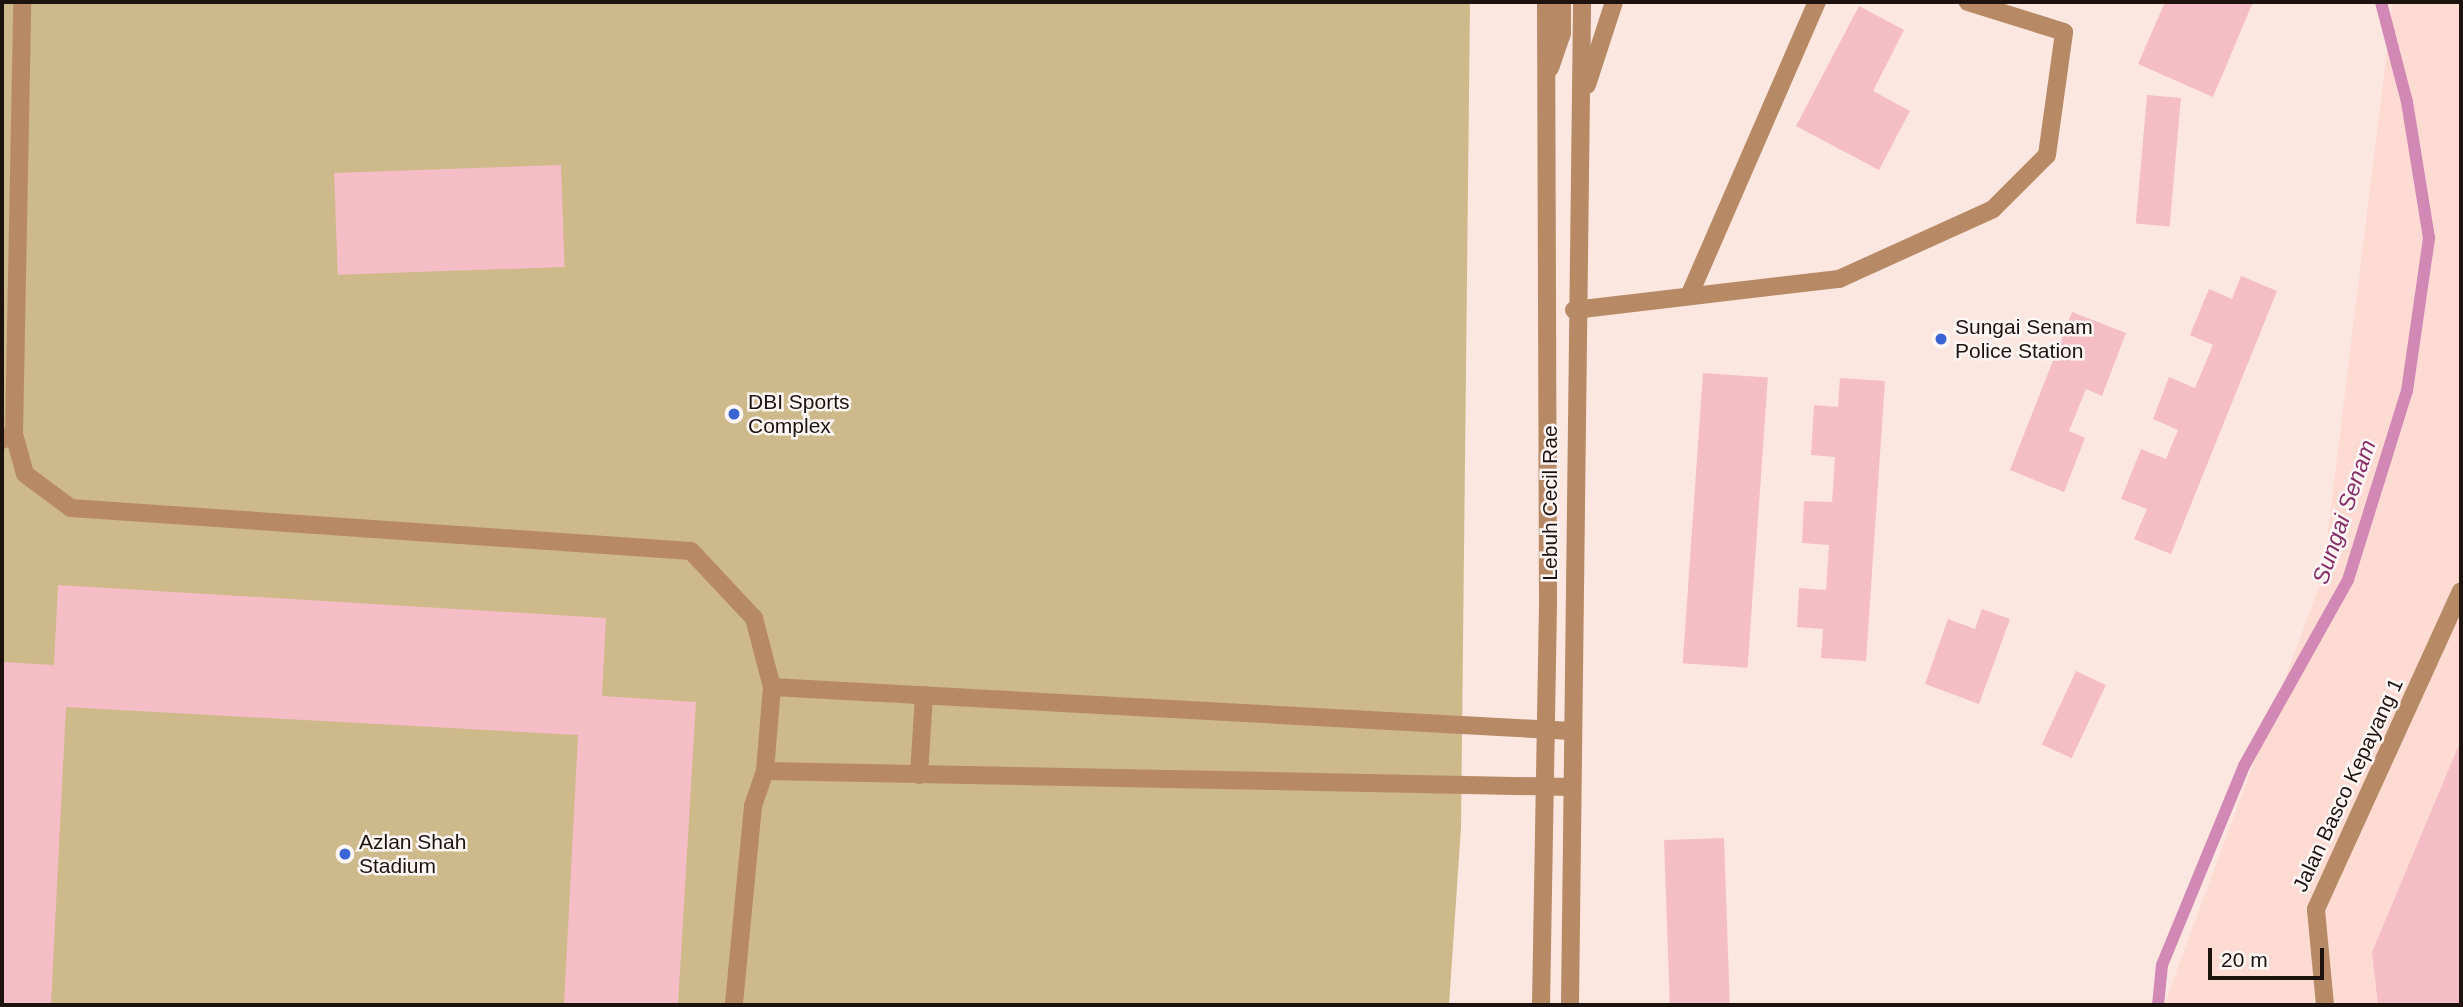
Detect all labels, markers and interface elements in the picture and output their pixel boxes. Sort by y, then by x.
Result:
place label: Sungai Senam Police Station [1955,314,2093,364]
marker: Sungai Senam Police Station [1933,331,1949,347]
place label: DBI Sports Complex [748,389,850,439]
marker: DBI Sports Complex [726,406,742,422]
street label: Lebuh Cecil Rae [1537,425,1563,581]
water label: Sungai Senam [2306,436,2382,588]
street label: Jalan Basco Kepayang 1 [2287,674,2409,896]
place label: Azlan Shah Stadium [359,829,466,879]
marker: Azlan Shah Stadium [337,846,353,862]
scale bar [2211,934,2326,978]
text: 20 m [2221,948,2268,971]

